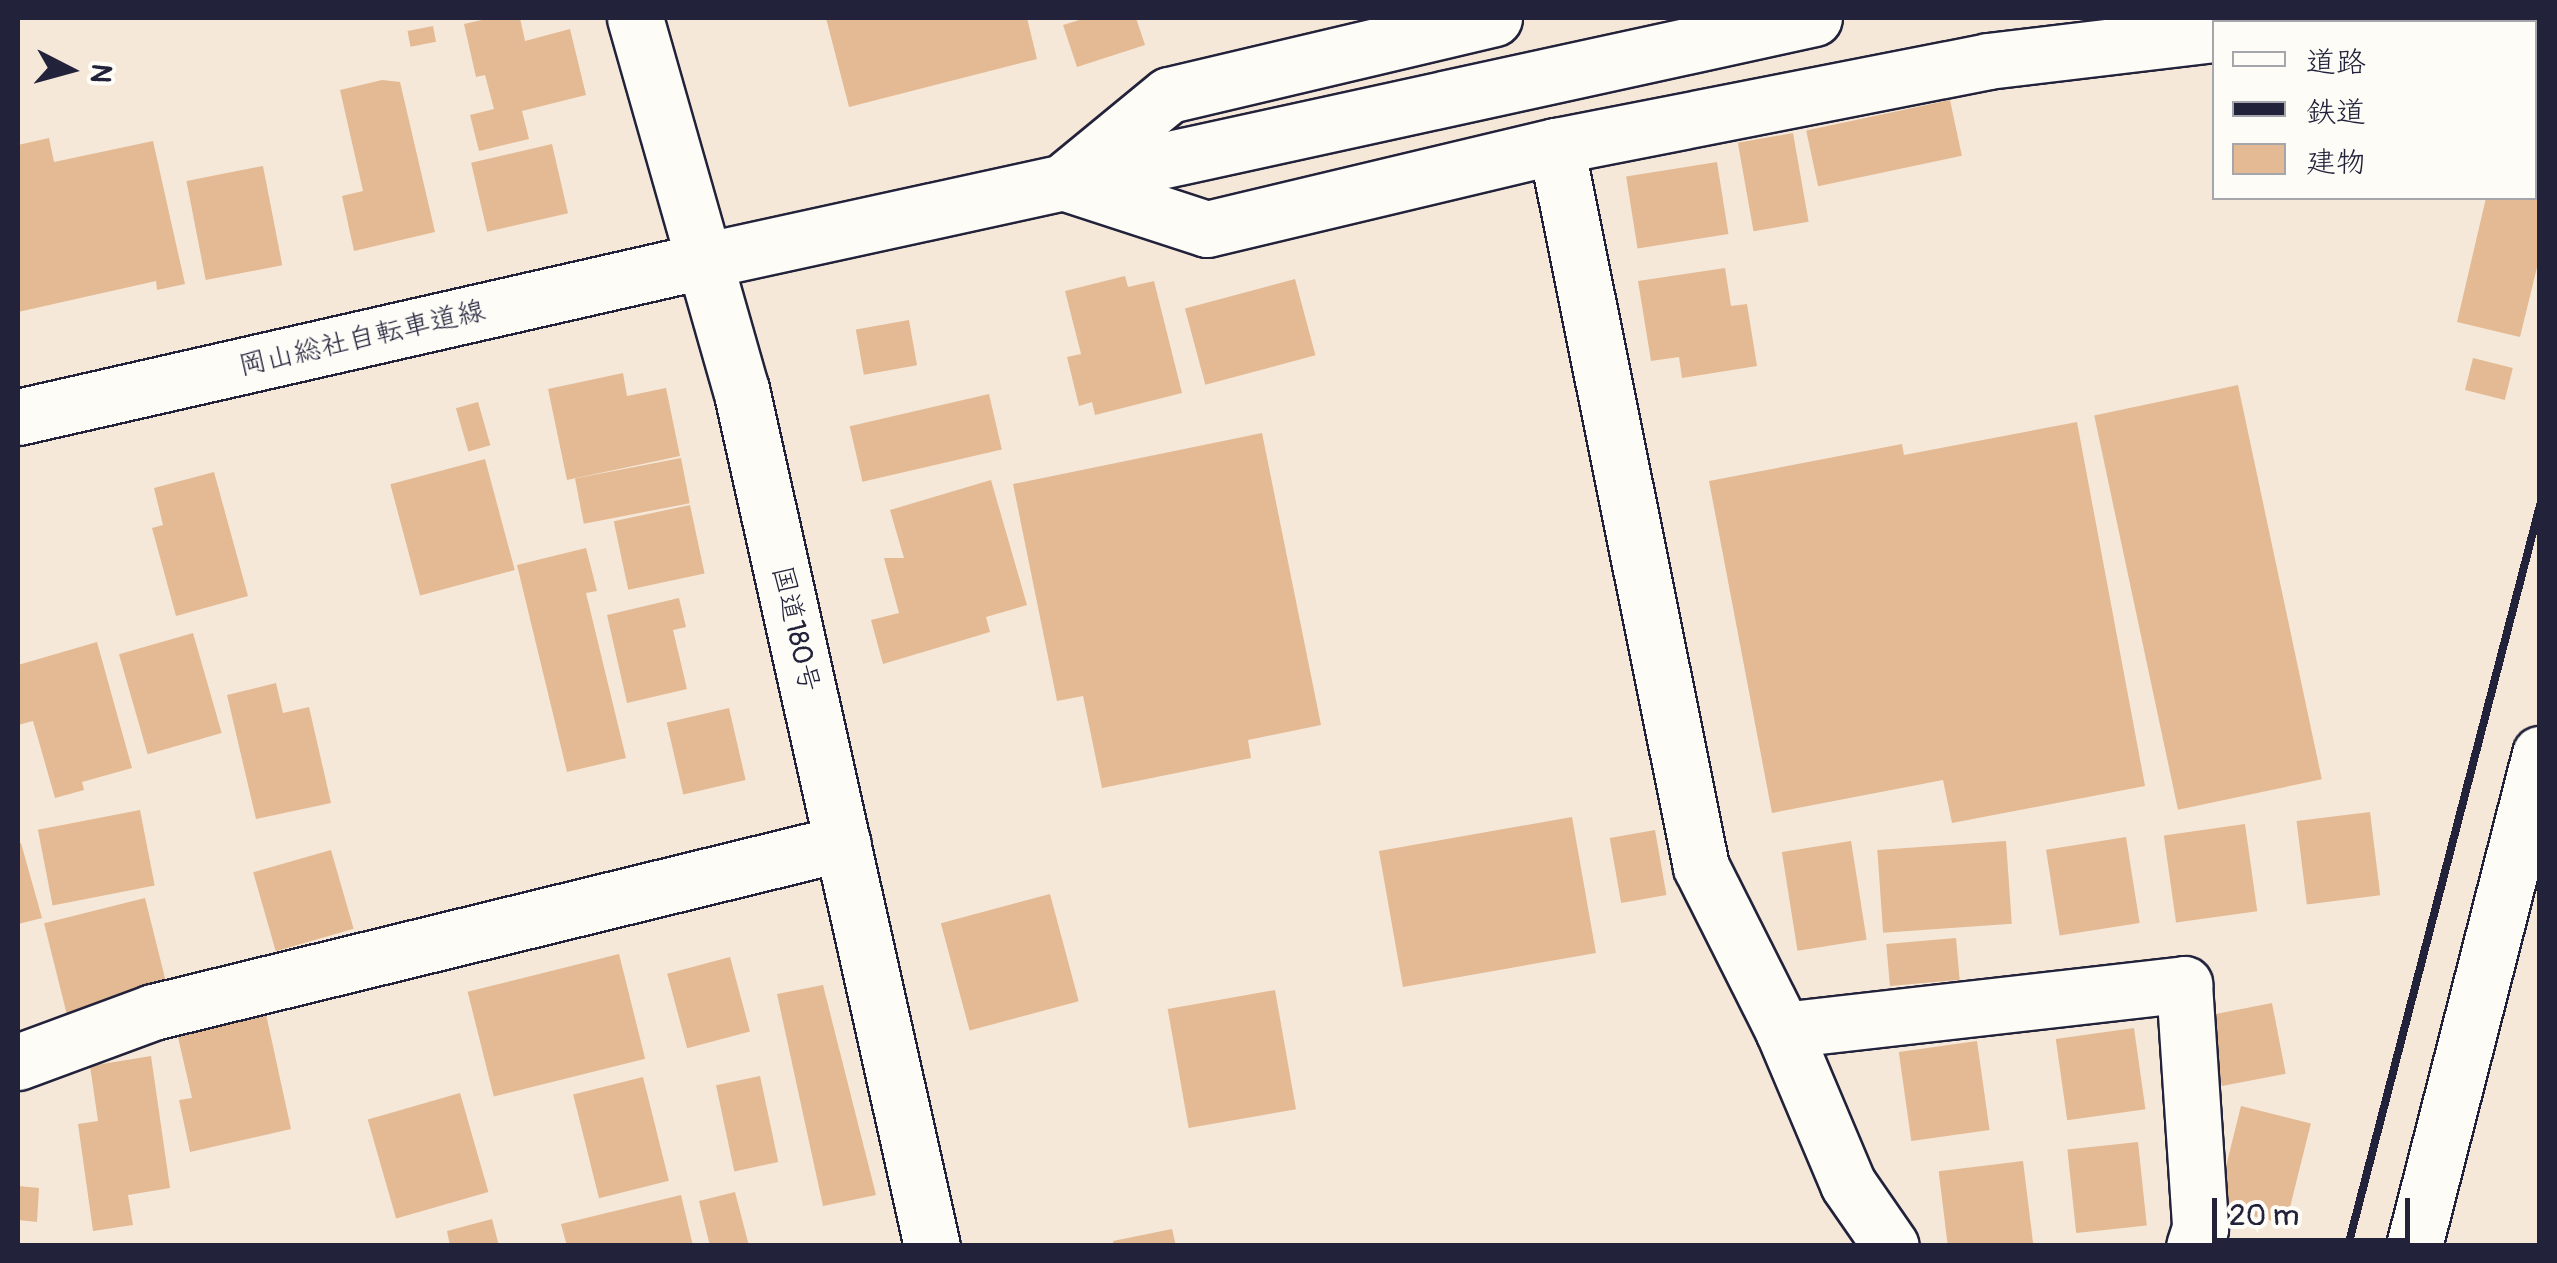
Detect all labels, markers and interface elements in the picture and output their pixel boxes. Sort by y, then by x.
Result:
north arrow [20,20,120,120]
legend [2212,20,2537,200]
text: 道路 [2306,44,2366,81]
text: N [82,62,119,84]
text: 鉄道 [2306,94,2366,131]
text: 建物 [2306,144,2366,181]
street label: 岡山総社自転車道線 [235,294,489,384]
street label: 国道180号 [764,563,826,695]
scale bar [2217,1178,2414,1240]
text: 20 m [2229,1197,2299,1234]

